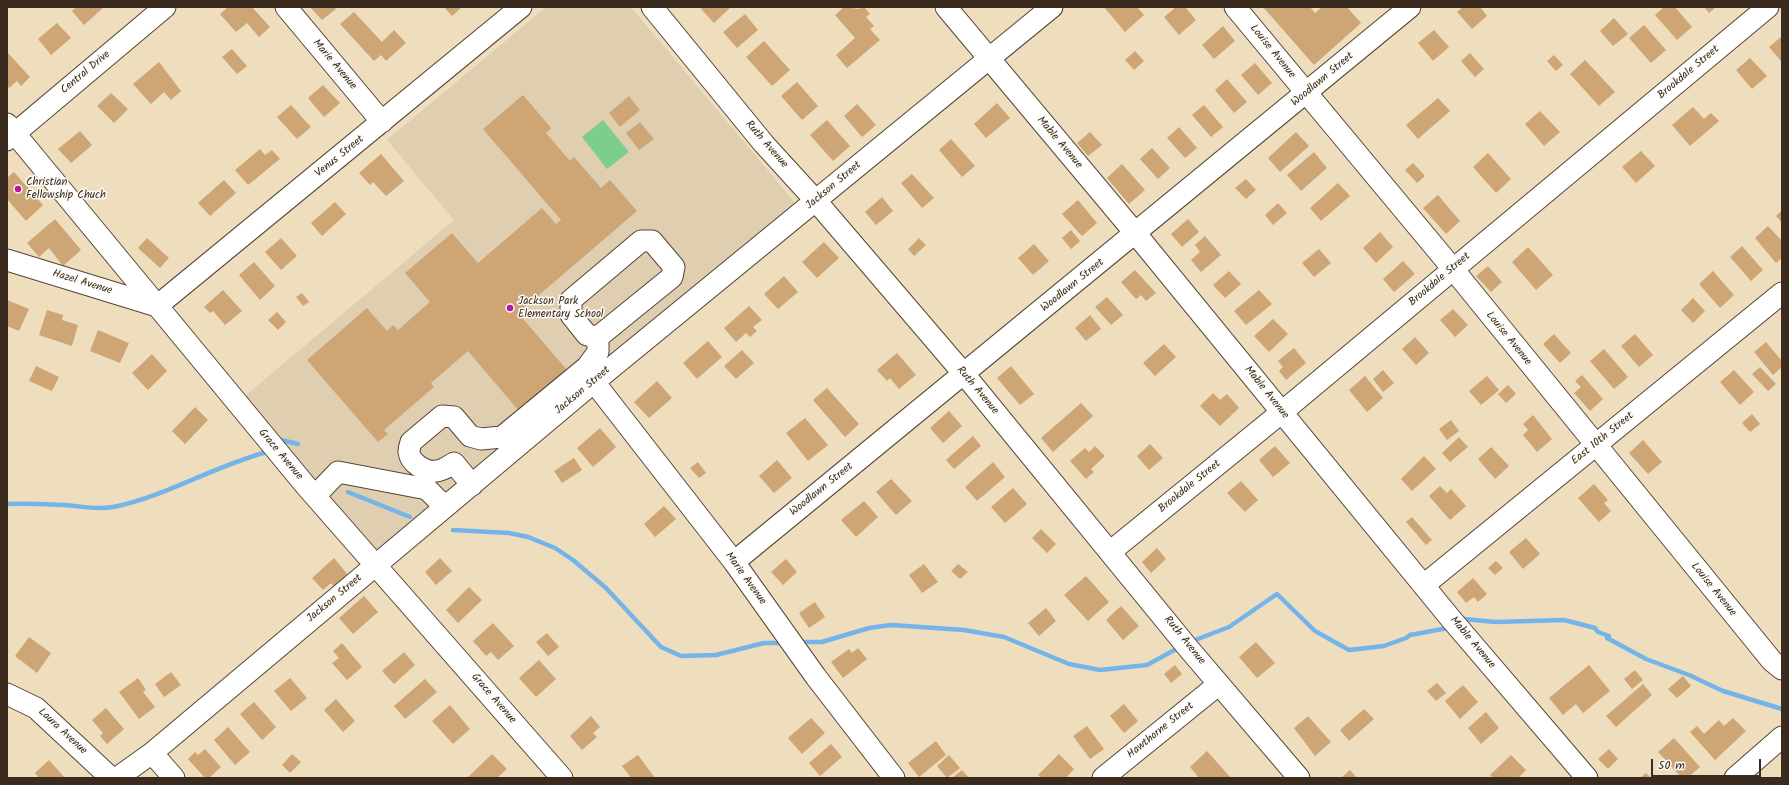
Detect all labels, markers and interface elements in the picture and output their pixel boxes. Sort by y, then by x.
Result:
street label: Louise Avenue [1246,22,1298,82]
street label: Marie Avenue [309,37,359,93]
street label: Brookdale Street [1656,43,1722,103]
street label: Central Drive [59,48,113,98]
street label: Woodlawn Street [1289,50,1357,110]
street label: Mable Avenue [1033,114,1085,172]
street label: Ruth Avenue [742,119,790,171]
street label: Venus Street [313,133,367,181]
street label: Jackson Street [804,159,864,213]
place label: Christian Fellowship Chuch [26,176,106,202]
marker: Christian Fellowship Chuch [13,184,23,194]
street label: Brookdale Street [1407,250,1473,310]
street label: Woodlawn Street [1039,256,1107,316]
street label: Hazel Avenue [51,268,113,298]
place label: Jackson Park Elementary School [518,295,604,321]
marker: Jackson Park Elementary School [505,303,515,313]
street label: Louise Avenue [1482,309,1534,369]
street label: Jackson Street [553,364,613,418]
street label: Ruth Avenue [953,364,1001,418]
street label: Mable Avenue [1241,364,1291,422]
street label: East 10th Street [1569,410,1637,468]
street label: Grace Avenue [255,427,305,483]
street label: Brookdale Street [1156,458,1224,516]
street label: Woodlawn Street [788,460,856,520]
street label: Marie Avenue [721,550,769,608]
street label: Louise Avenue [1687,560,1739,620]
street label: Jackson Street [305,572,365,626]
street label: Ruth Avenue [1160,614,1208,668]
street label: Mable Avenue [1446,614,1498,672]
street label: Grace Avenue [468,671,518,727]
street label: Hawthorne Street [1125,700,1197,762]
street label: Laura Avenue [35,706,89,758]
scale bar [1653,751,1763,777]
text: 50 m [1658,756,1685,775]

